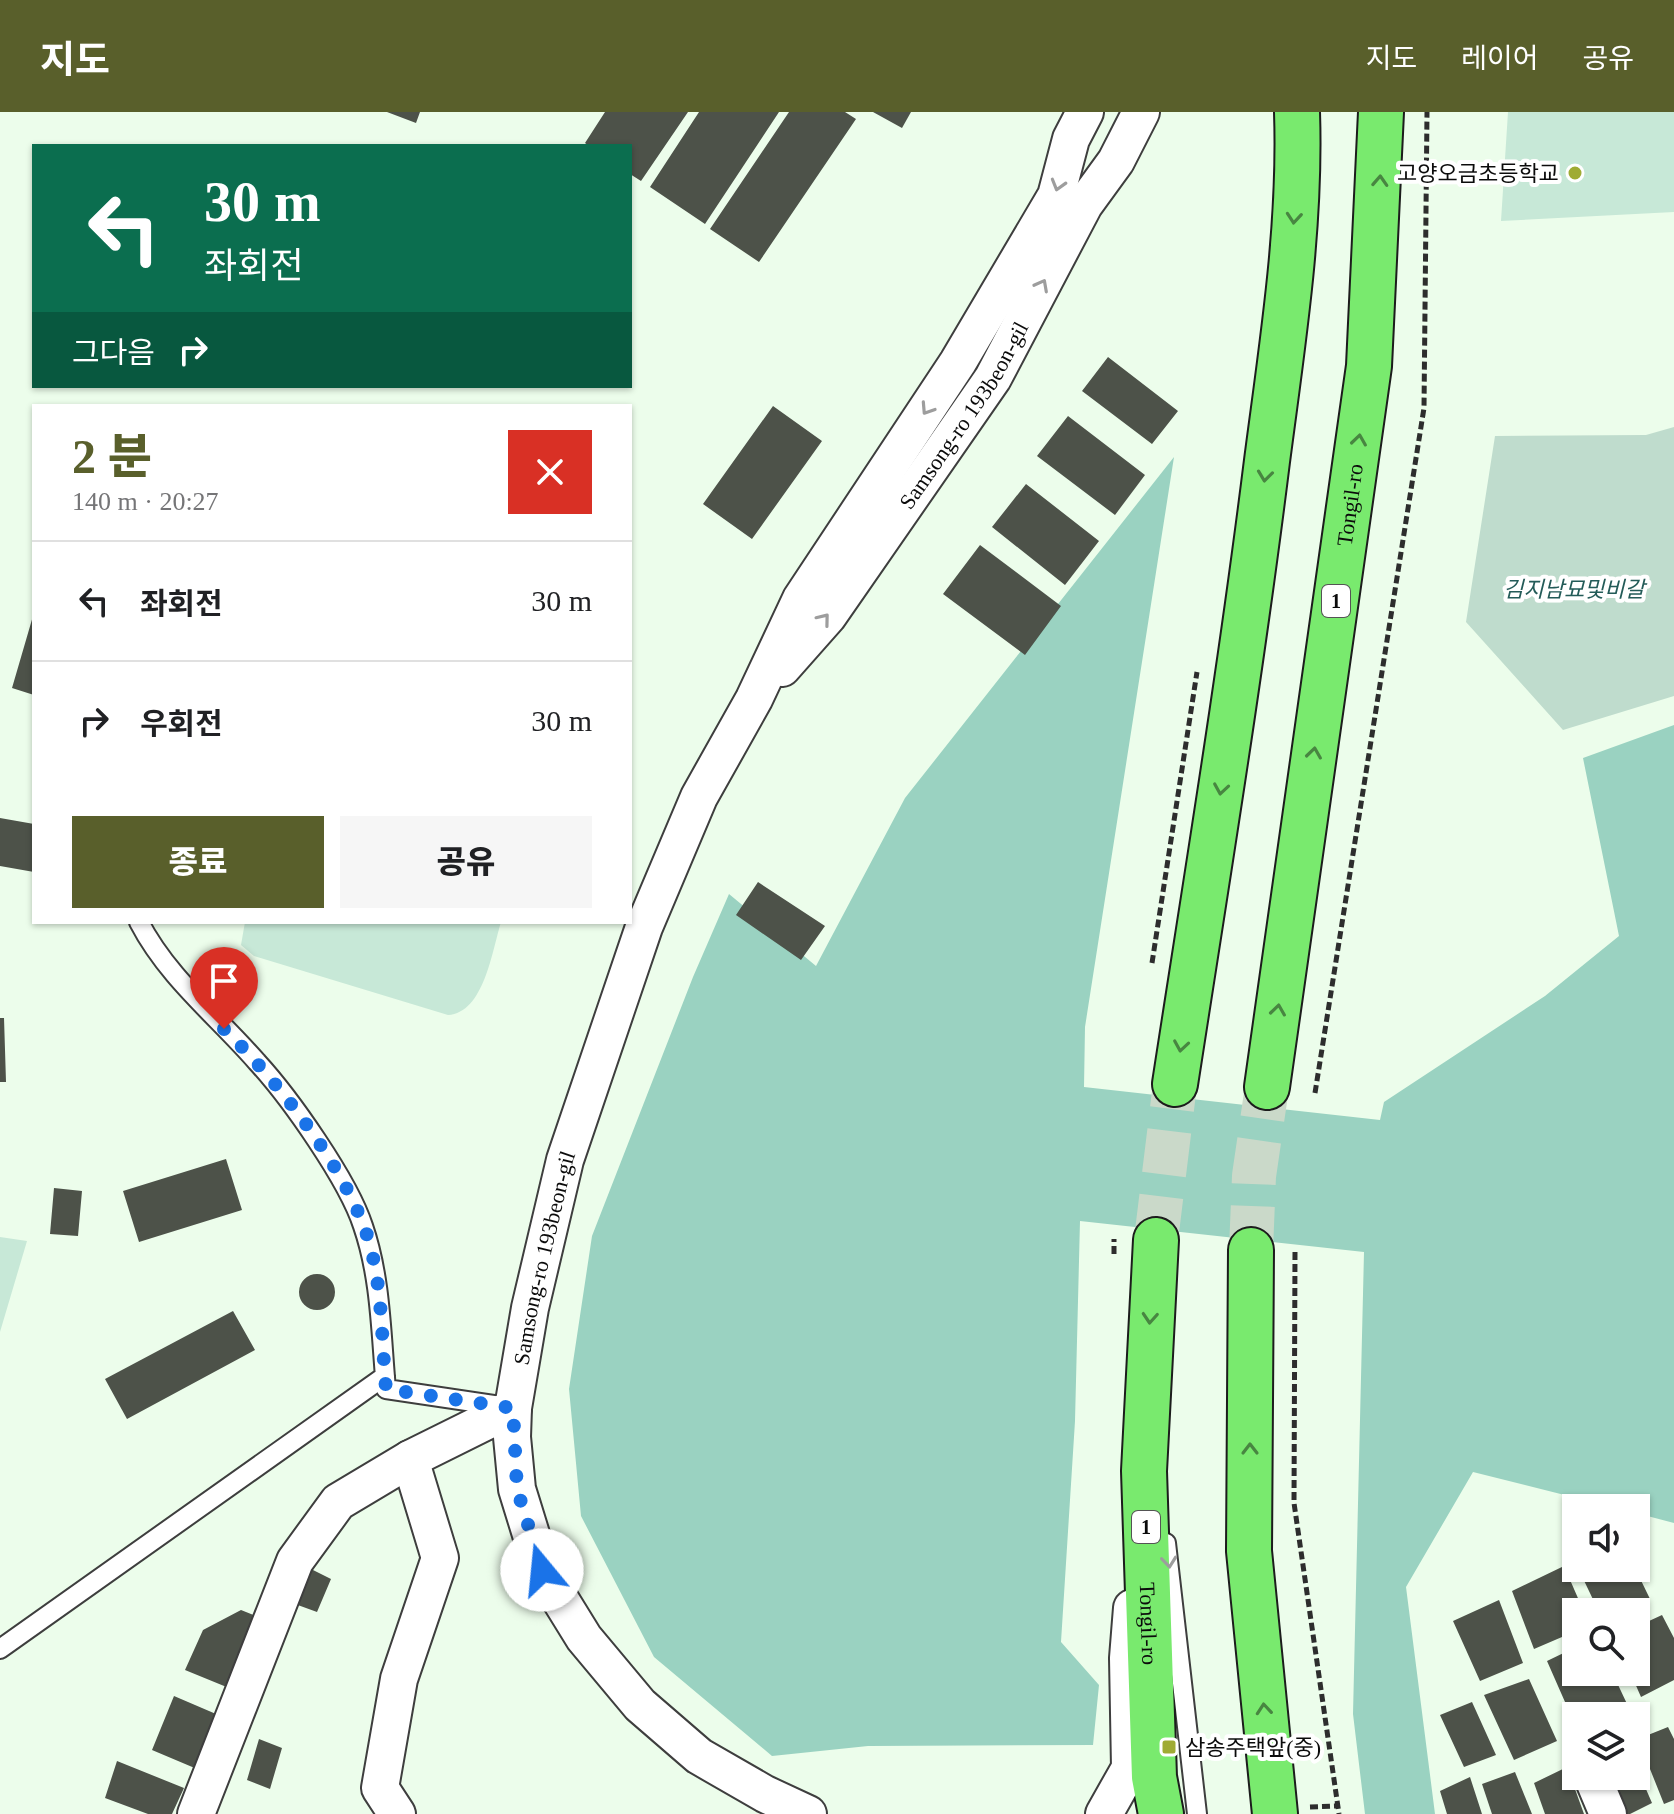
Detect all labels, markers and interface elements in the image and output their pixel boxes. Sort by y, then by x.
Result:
text: 지도 [40,39,110,81]
text: 지도 [1366,43,1417,74]
text: 레이어 [1461,43,1538,74]
text: 공유 [1582,43,1634,74]
place label: 고양오금초등학교 [1397,161,1559,186]
marker: 고양오금초등학교 [1566,164,1584,182]
text: 30 m [204,171,321,233]
one-way arrow [1371,174,1388,187]
icon: left [72,176,176,280]
one-way arrow [1051,177,1067,191]
one-way arrow [1286,212,1303,225]
text: 좌회전 [204,246,303,286]
one-way arrow [1033,279,1048,293]
street label: Samsong-ro 193beon-gil [894,317,1033,513]
icon: right [171,328,215,372]
text: 그다음 [72,336,155,369]
one-way arrow [922,400,937,414]
text: 2 분 [72,430,152,483]
button: close [508,430,592,514]
one-way arrow [1350,433,1367,447]
street label: Tongil-ro [1331,462,1368,548]
one-way arrow [1257,469,1274,483]
text: 140 m · 20:27 [72,487,219,516]
park label: 김지남묘및비갈 [1503,577,1648,602]
icon: left [72,579,116,623]
text: 30 m [531,584,592,617]
road number: 1 [1322,585,1350,617]
text: 좌회전 [140,587,223,620]
one-way arrow [814,614,829,629]
icon: right [72,699,116,743]
text: 30 m [531,704,592,737]
text: 우회전 [140,707,223,740]
one-way arrow [1305,746,1322,759]
one-way arrow [1213,782,1230,796]
button: 종료 [72,816,324,908]
button: 공유 [340,816,592,908]
pin [190,947,258,1029]
icon: arrive [202,959,246,1003]
one-way arrow [1269,1003,1286,1017]
one-way arrow [1173,1039,1190,1053]
street label: Samsong-ro 193beon-gil [508,1148,580,1367]
one-way arrow [1142,1312,1159,1325]
one-way arrow [1241,1442,1259,1455]
map controls [1562,1494,1650,1790]
button: sound [1562,1494,1650,1582]
road number: 1 [1132,1511,1160,1543]
position arrow [500,1528,584,1612]
one-way arrow [1160,1556,1177,1569]
street label: Tongil-ro [1135,1582,1163,1665]
button: search [1562,1598,1650,1686]
one-way arrow [1256,1702,1273,1715]
button: layers [1562,1702,1650,1790]
place label: 삼송주택앞(중) [1185,1735,1321,1760]
marker: 삼송주택앞(중) [1160,1738,1178,1756]

